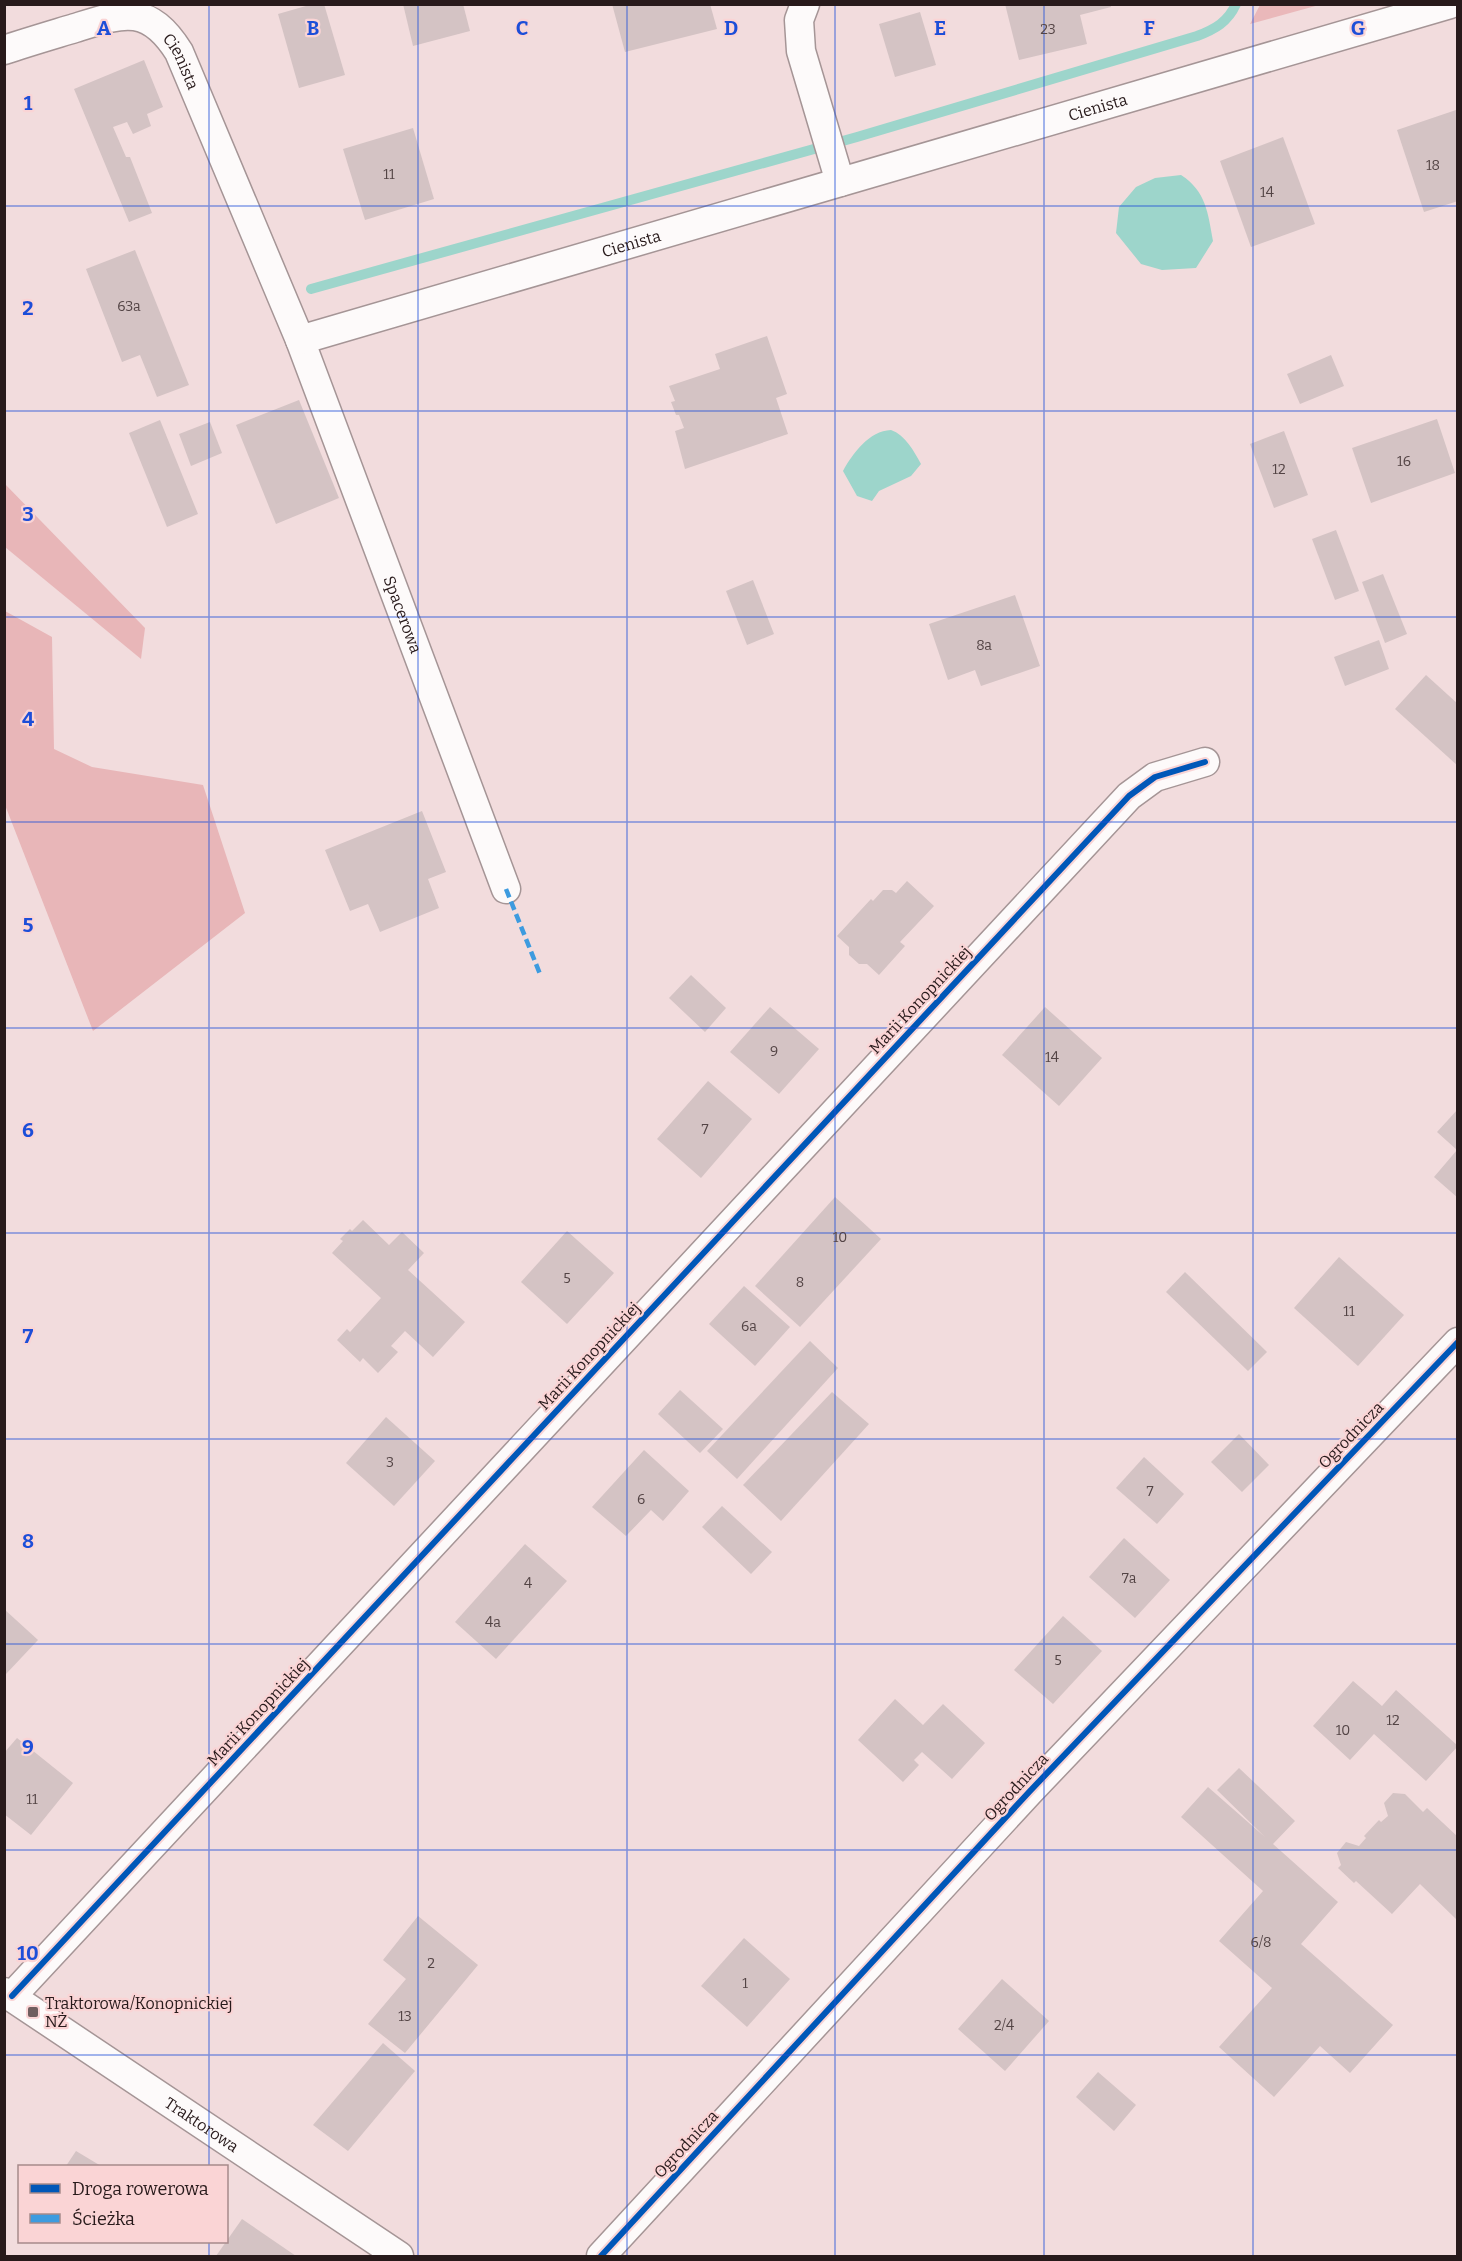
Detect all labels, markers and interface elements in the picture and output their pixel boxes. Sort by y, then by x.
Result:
text: A [97,16,112,40]
text: B [307,16,320,40]
text: C [516,16,528,40]
text: D [724,16,738,40]
text: E [934,16,946,40]
text: F [1143,16,1155,40]
text: G [1351,16,1365,40]
house number: 23 [1040,21,1056,38]
street label: Cienista [159,29,203,92]
street label: Cienista [1066,89,1130,125]
text: 1 [24,91,33,115]
house number: 18 [1426,157,1440,174]
house number: 11 [383,166,395,183]
house number: 14 [1260,184,1274,201]
street label: Cienista [600,226,663,261]
text: 2 [22,296,34,320]
house number: 63a [117,298,141,315]
house number: 16 [1397,453,1411,470]
house number: 12 [1272,461,1286,478]
text: 3 [22,502,34,526]
street label: Spacerowa [380,573,426,656]
house number: 8a [976,637,992,654]
text: 4 [22,707,34,731]
text: 5 [23,913,34,937]
street label: Marii Konopnickiej [865,942,975,1058]
house number: 9 [770,1043,778,1060]
house number: 14 [1045,1049,1059,1066]
text: 6 [22,1118,34,1142]
house number: 7 [701,1121,709,1138]
house number: 10 [833,1229,847,1246]
house number: 5 [563,1270,571,1287]
house number: 8 [796,1274,804,1291]
street label: Marii Konopnickiej [534,1298,644,1414]
house number: 11 [1343,1303,1355,1320]
house number: 6a [741,1318,757,1335]
text: 7 [23,1324,34,1348]
street label: Ogrodnicza [1315,1398,1388,1472]
house number: 3 [386,1454,394,1471]
house number: 7 [1146,1483,1154,1500]
house number: 6 [637,1491,645,1508]
text: 8 [22,1529,34,1553]
house number: 7a [1122,1570,1137,1587]
house number: 4 [524,1575,532,1592]
house number: 4a [485,1614,501,1631]
house number: 5 [1054,1652,1062,1669]
street label: Marii Konopnickiej [203,1654,313,1770]
house number: 12 [1386,1712,1400,1729]
house number: 10 [1336,1722,1350,1739]
text: 9 [22,1735,34,1759]
street label: Ogrodnicza [980,1749,1052,1825]
house number: 11 [26,1791,38,1808]
house number: 6/8 [1250,1934,1272,1951]
text: 10 [17,1941,39,1965]
house number: 2 [427,1955,435,1972]
house number: 1 [742,1975,748,1992]
place label: Traktorowa/Konopnickiej NŻ [45,1994,233,2031]
marker: Traktorowa/Konopnickiej NŻ [26,2005,40,2019]
house number: 13 [398,2008,412,2025]
house number: 2/4 [994,2017,1014,2034]
street label: Traktorowa [161,2093,243,2156]
street label: Ogrodnicza [650,2106,722,2182]
legend [18,2165,228,2243]
text: Droga rowerowa [72,2178,209,2200]
text: Ścieżka [72,2208,135,2230]

